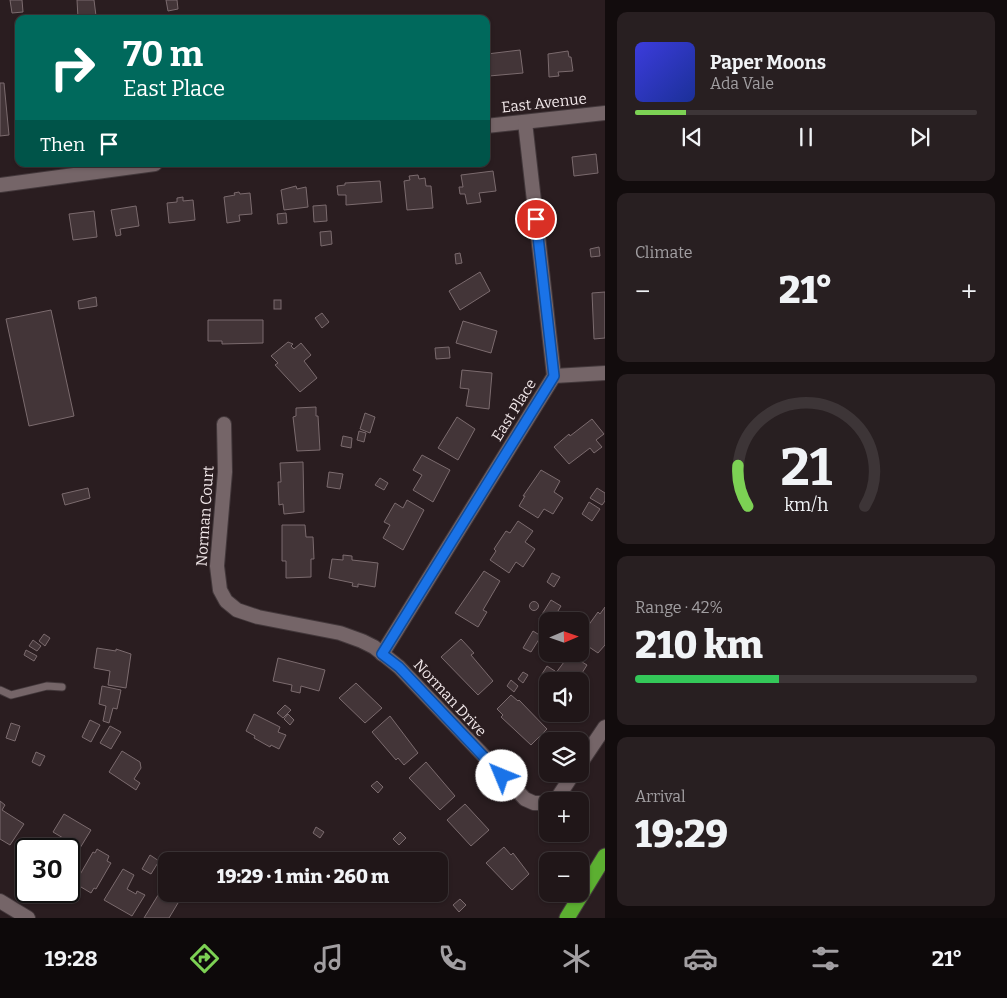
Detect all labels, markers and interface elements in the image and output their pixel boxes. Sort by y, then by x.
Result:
text: 70 m [123,33,203,75]
icon: right [40,35,105,100]
text: Paper Moons [710,51,826,74]
text: Ada Vale [710,74,774,93]
text: East Place [123,75,225,102]
street label: East Avenue [500,90,588,116]
icon: previous [678,123,706,151]
icon: pause [792,123,820,151]
icon: next [906,123,934,151]
icon: arrive [95,130,123,158]
text: Then [40,133,85,156]
pin [515,198,557,240]
icon: arrive [522,205,550,233]
text: Climate [635,243,693,262]
text: 21° [779,267,833,313]
text: − [635,275,650,308]
text: + [961,275,977,308]
street label: East Place [488,376,540,444]
text: 21 [780,436,832,499]
street label: Norman Court [193,464,218,567]
text: km/h [784,494,828,516]
text: Range · 42% [635,598,723,617]
north arrow [539,612,589,662]
map controls [539,612,589,902]
text: 210 km [635,622,763,668]
street label: Norman Drive [410,656,490,740]
button: sound [539,672,589,722]
button: layers [539,732,589,782]
position arrow [475,749,527,801]
text: Arrival [635,787,686,806]
button: + [539,792,589,842]
text: 19:29 [635,811,728,857]
speed limit sign: 30 [15,838,80,903]
button: − [539,852,589,902]
text: 19:29 · 1 min · 260 m [217,865,389,888]
icon: directions [187,941,222,976]
icon: music [311,941,346,976]
icon: phone [435,941,470,976]
icon: climate [559,941,594,976]
icon: car [683,941,718,976]
icon: filters [808,941,843,976]
text: 19:28 [45,945,98,972]
text: 21° [932,945,962,972]

